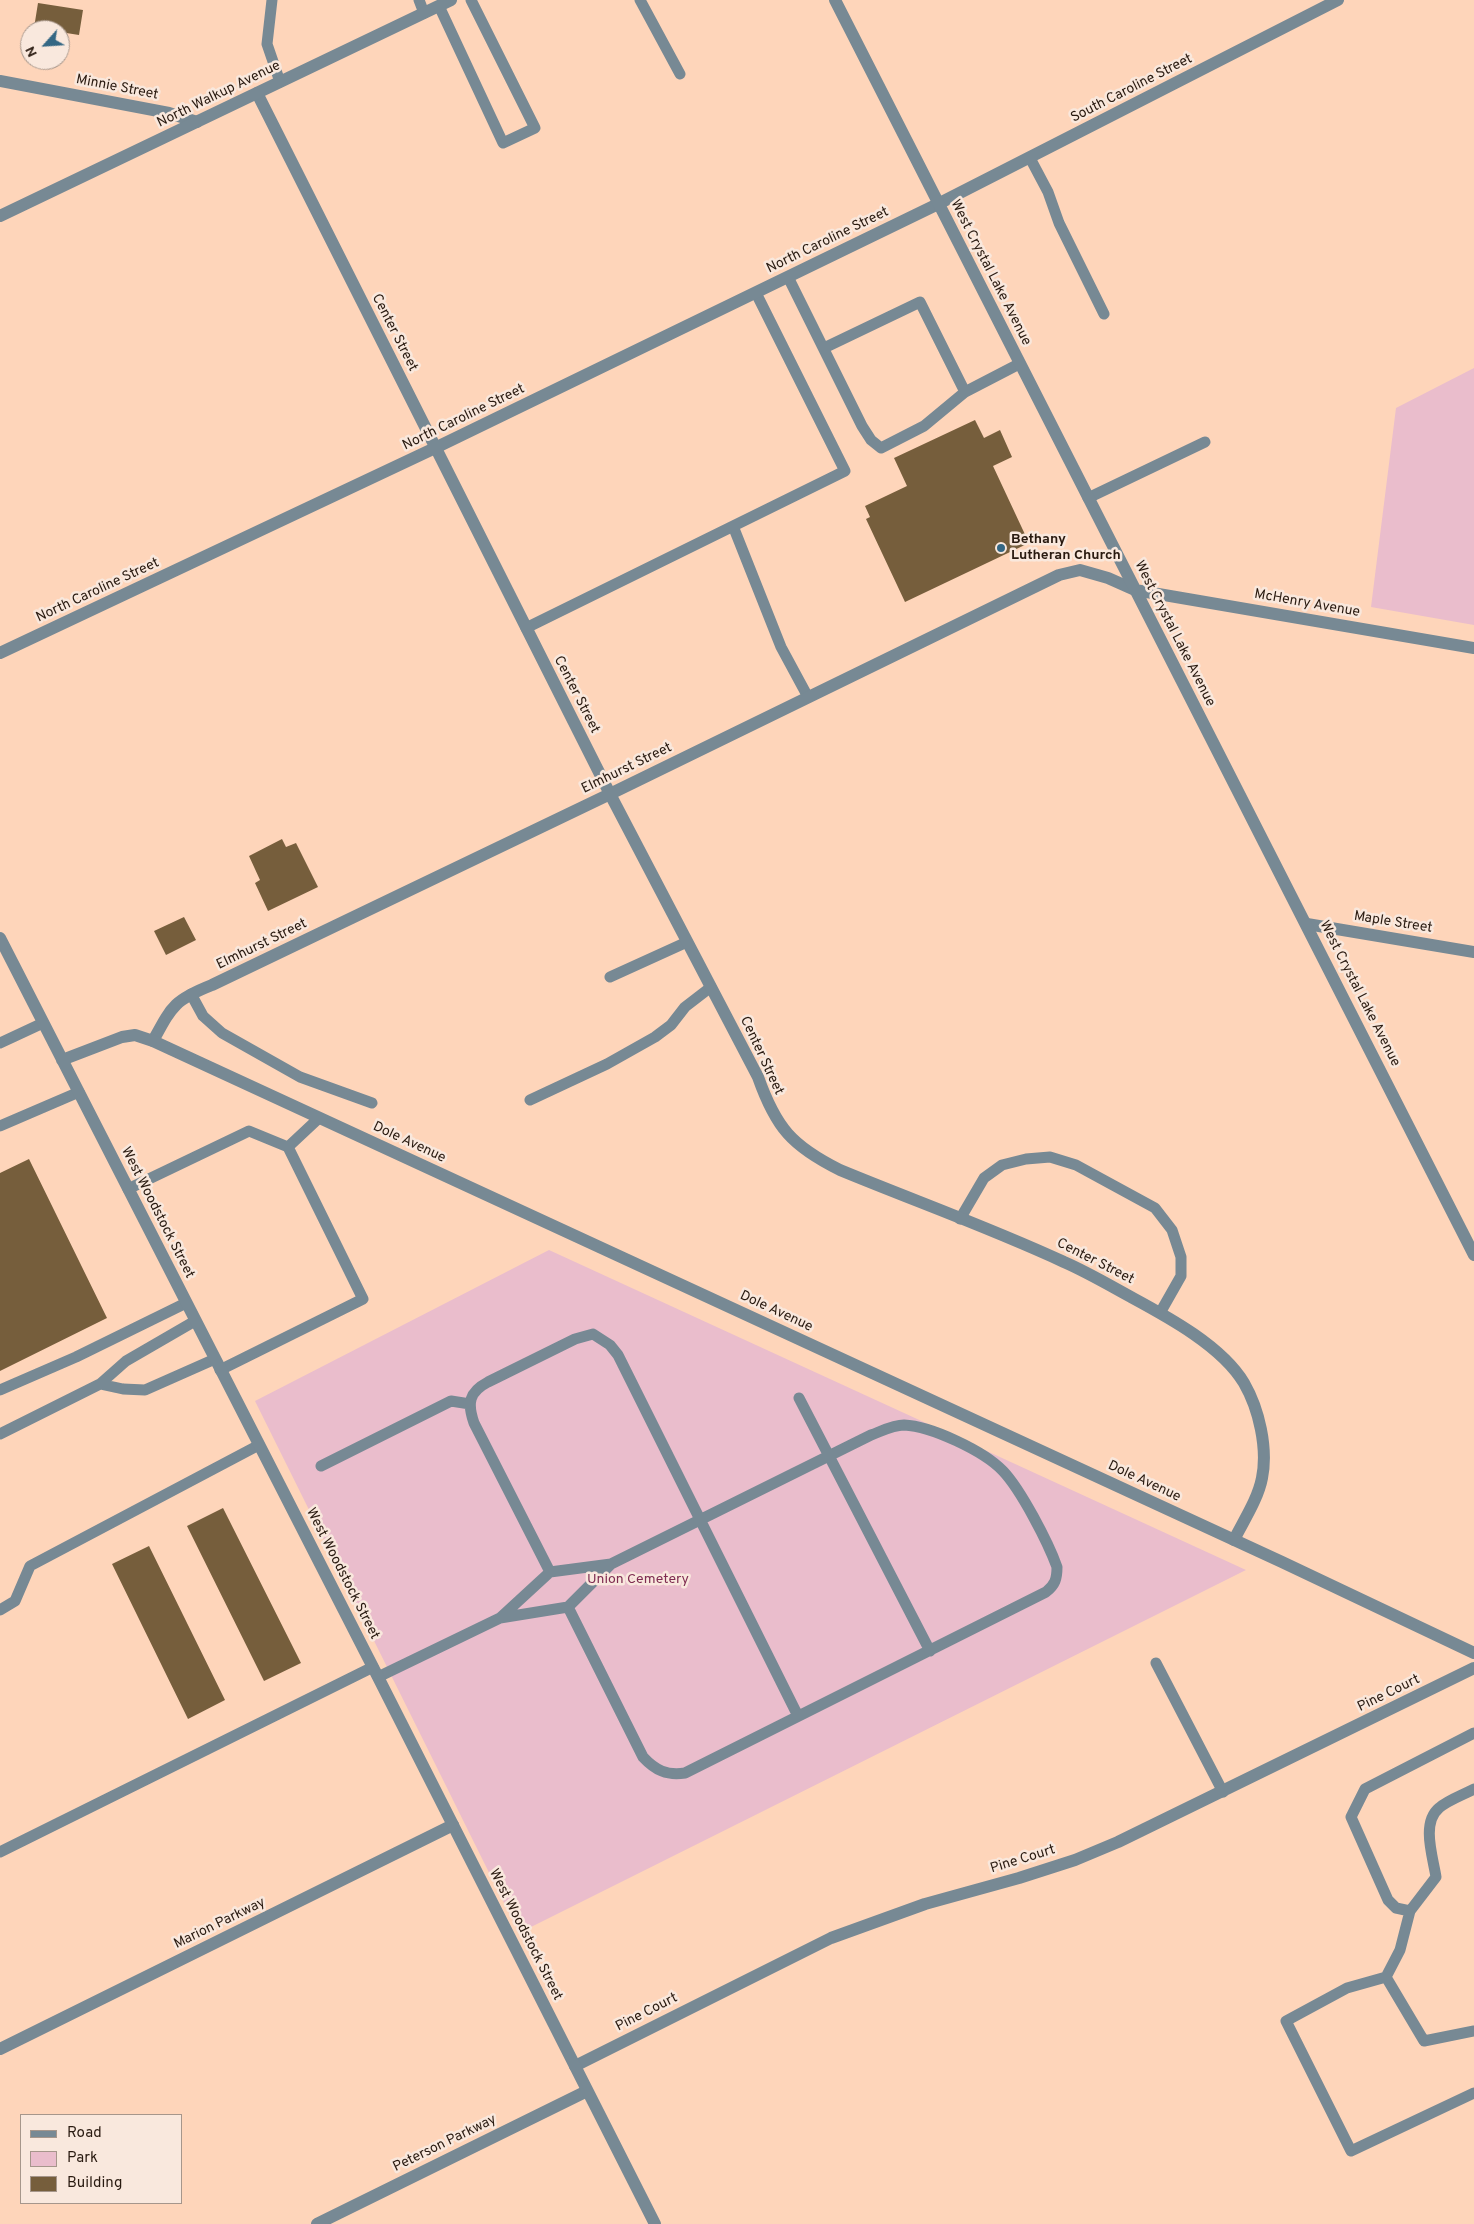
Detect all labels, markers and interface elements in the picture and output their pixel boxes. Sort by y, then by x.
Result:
north arrow [20,20,70,70]
text: N [22,43,42,60]
street label: South Caroline Street [1068,51,1196,127]
street label: North Walkup Avenue [155,58,283,132]
street label: Minnie Street [74,72,160,104]
street label: West Crystal Lake Avenue [946,197,1034,349]
street label: North Caroline Street [764,204,892,278]
street label: Center Street [367,292,421,374]
street label: North Caroline Street [400,381,528,455]
place label: Bethany Lutheran Church [1011,532,1121,564]
marker: Bethany Lutheran Church [995,542,1007,554]
street label: North Caroline Street [34,555,162,627]
street label: West Crystal Lake Avenue [1130,558,1218,710]
street label: McHenry Avenue [1253,586,1361,622]
street label: Center Street [549,654,603,736]
street label: Elmhurst Street [579,740,675,798]
street label: Maple Street [1353,908,1433,938]
street label: Elmhurst Street [214,916,310,974]
street label: West Crystal Lake Avenue [1315,918,1403,1070]
street label: Center Street [736,1014,786,1098]
street label: Dole Avenue [370,1119,448,1167]
street label: West Woodstock Street [117,1145,197,1281]
street label: Center Street [1054,1235,1136,1289]
street label: Dole Avenue [737,1288,815,1336]
street label: Dole Avenue [1105,1458,1183,1506]
street label: West Woodstock Street [302,1506,382,1642]
park label: Union Cemetery [587,1572,689,1588]
street label: Pine Court [1355,1672,1423,1716]
street label: Pine Court [988,1842,1058,1878]
street label: West Woodstock Street [485,1867,565,2003]
street label: Marion Parkway [172,1895,268,1953]
street label: Pine Court [613,1990,681,2036]
street label: Peterson Parkway [391,2112,499,2176]
legend [20,2114,182,2204]
text: Road [67,2124,102,2143]
text: Park [67,2149,98,2168]
text: Building [67,2174,122,2193]

